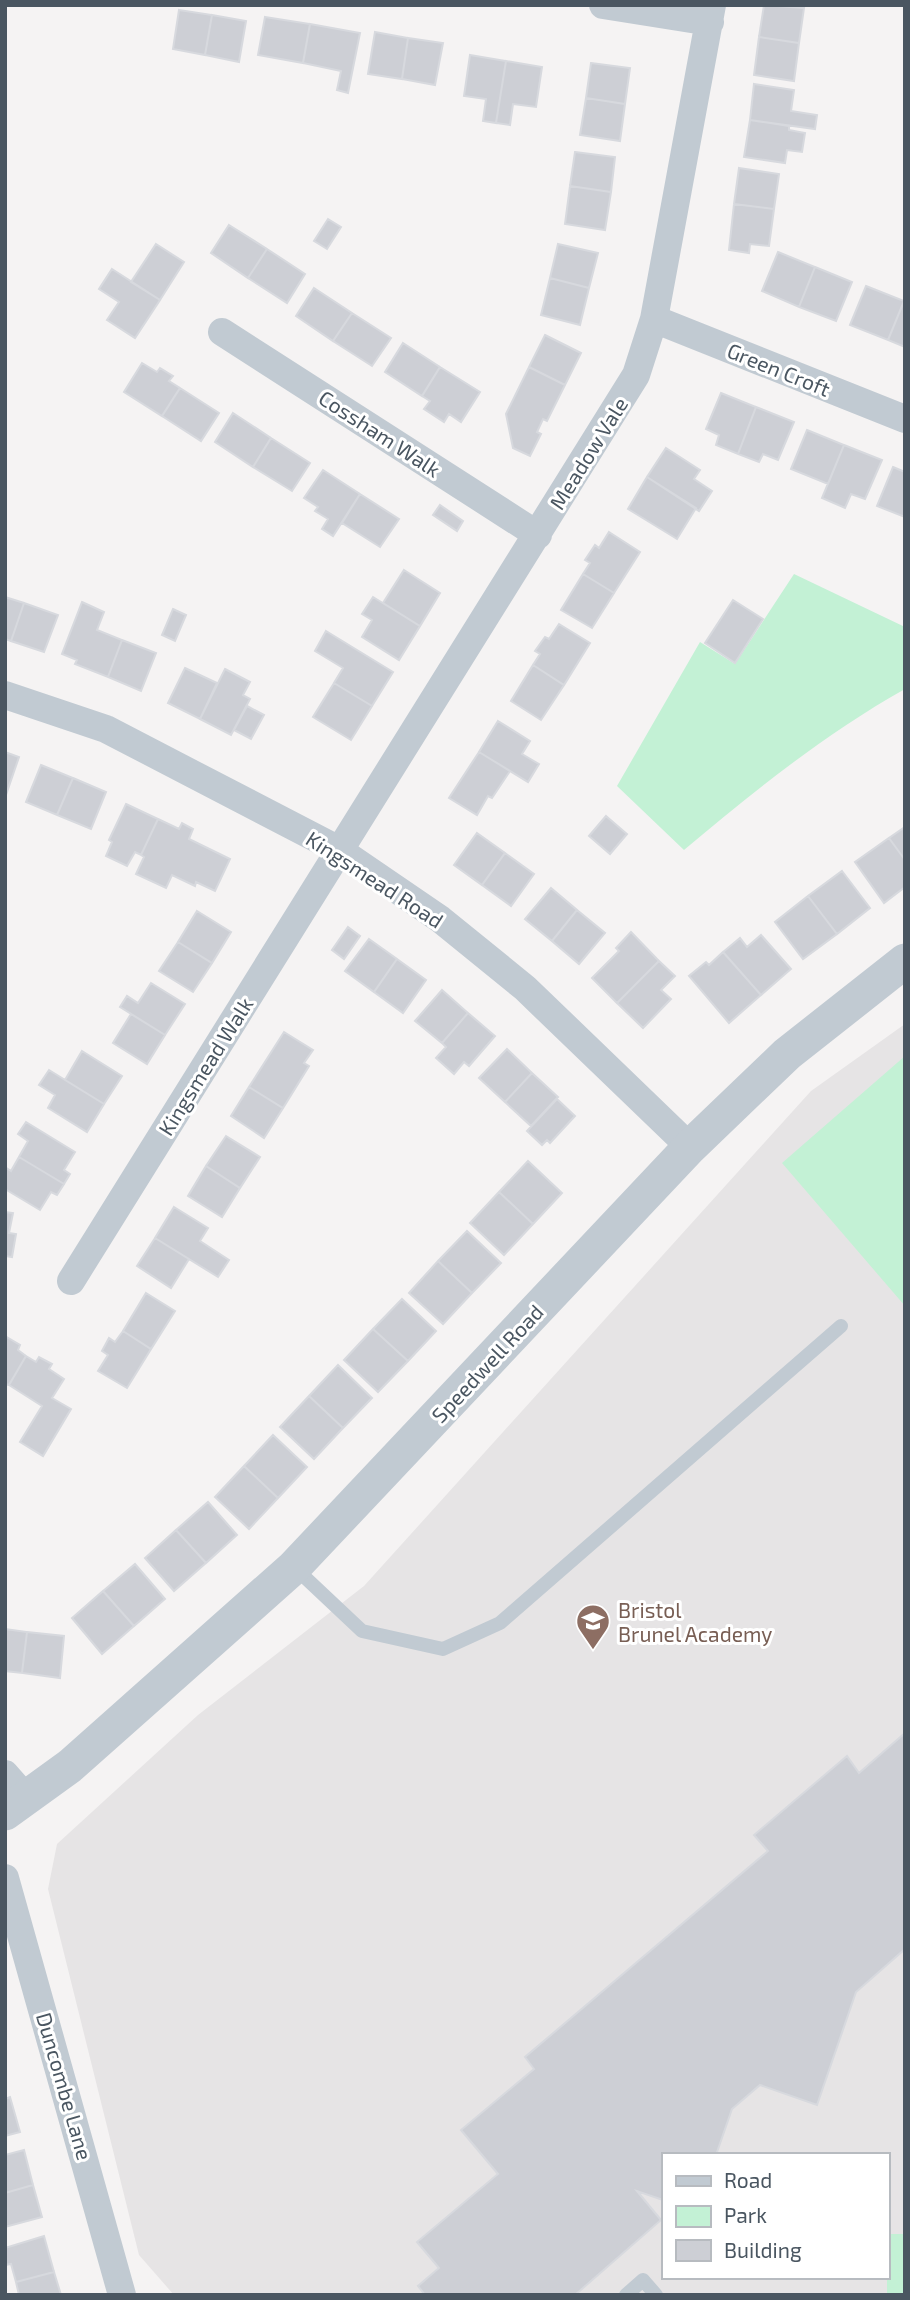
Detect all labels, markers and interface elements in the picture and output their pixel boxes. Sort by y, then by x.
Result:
street label: Green Croft [724,337,834,401]
street label: Cossham Walk [315,384,446,482]
street label: Meadow Vale [544,392,632,514]
street label: Kingsmead Road [302,825,448,933]
street label: Kingsmead Walk [153,992,258,1140]
street label: Speedwell Road [426,1299,548,1427]
place label: Bristol Brunel Academy [618,1597,772,1646]
school or university icon: Bristol Brunel Academy [574,1602,612,1651]
street label: Duncombe Lane [32,2009,98,2163]
legend [662,2153,889,2279]
text: Road [724,2167,772,2192]
text: Park [724,2202,767,2227]
text: Building [724,2237,802,2262]

